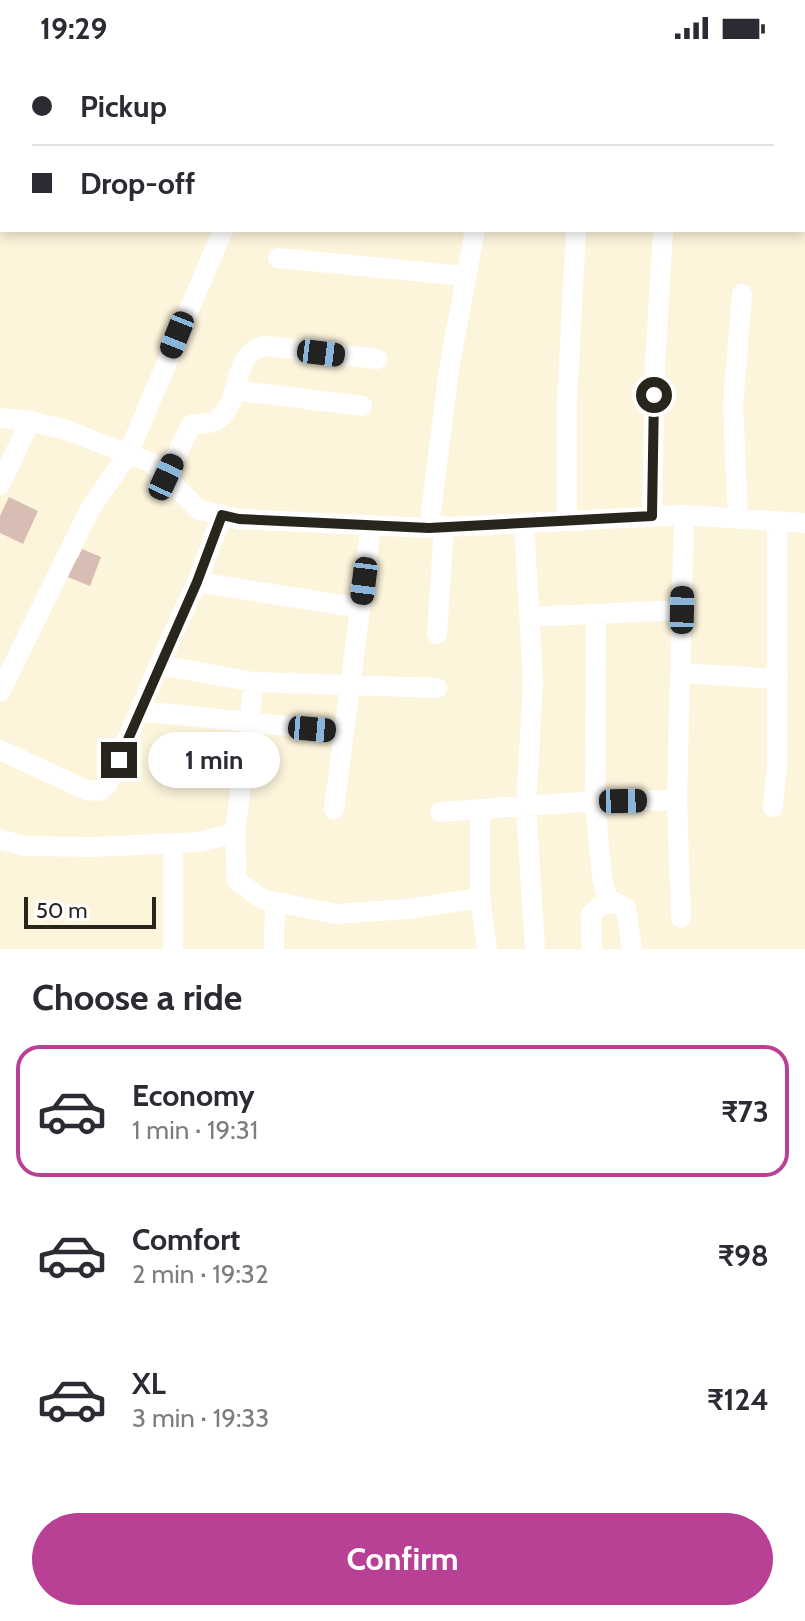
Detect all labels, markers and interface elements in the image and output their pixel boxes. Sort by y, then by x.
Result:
text: 19:29 [40,10,107,47]
text: Pickup [80,88,167,125]
text: Drop-off [80,165,195,202]
car [157,308,197,362]
car [296,338,346,368]
route start [636,377,672,413]
car [145,450,187,504]
car [349,556,379,606]
car [670,586,694,634]
car [287,715,337,743]
callout: 1 min [147,732,279,788]
route end [101,742,137,778]
text: 1 min [185,744,243,776]
car [599,789,647,813]
scale bar [24,893,156,929]
text: 50 m [36,897,88,924]
text: Choose a ride [32,975,242,1019]
icon: car [36,1075,108,1147]
text: Economy [132,1077,255,1114]
text: ₹73 [721,1093,769,1130]
text: 1 min · 19:31 [132,1114,258,1146]
icon: car [36,1219,108,1291]
text: Comfort [132,1221,240,1258]
text: ₹98 [718,1237,769,1274]
text: 2 min · 19:32 [132,1258,269,1290]
icon: car [36,1363,108,1435]
text: XL [132,1365,166,1402]
text: ₹124 [707,1381,769,1418]
text: 3 min · 19:33 [132,1402,269,1434]
button: Confirm [32,1513,773,1605]

